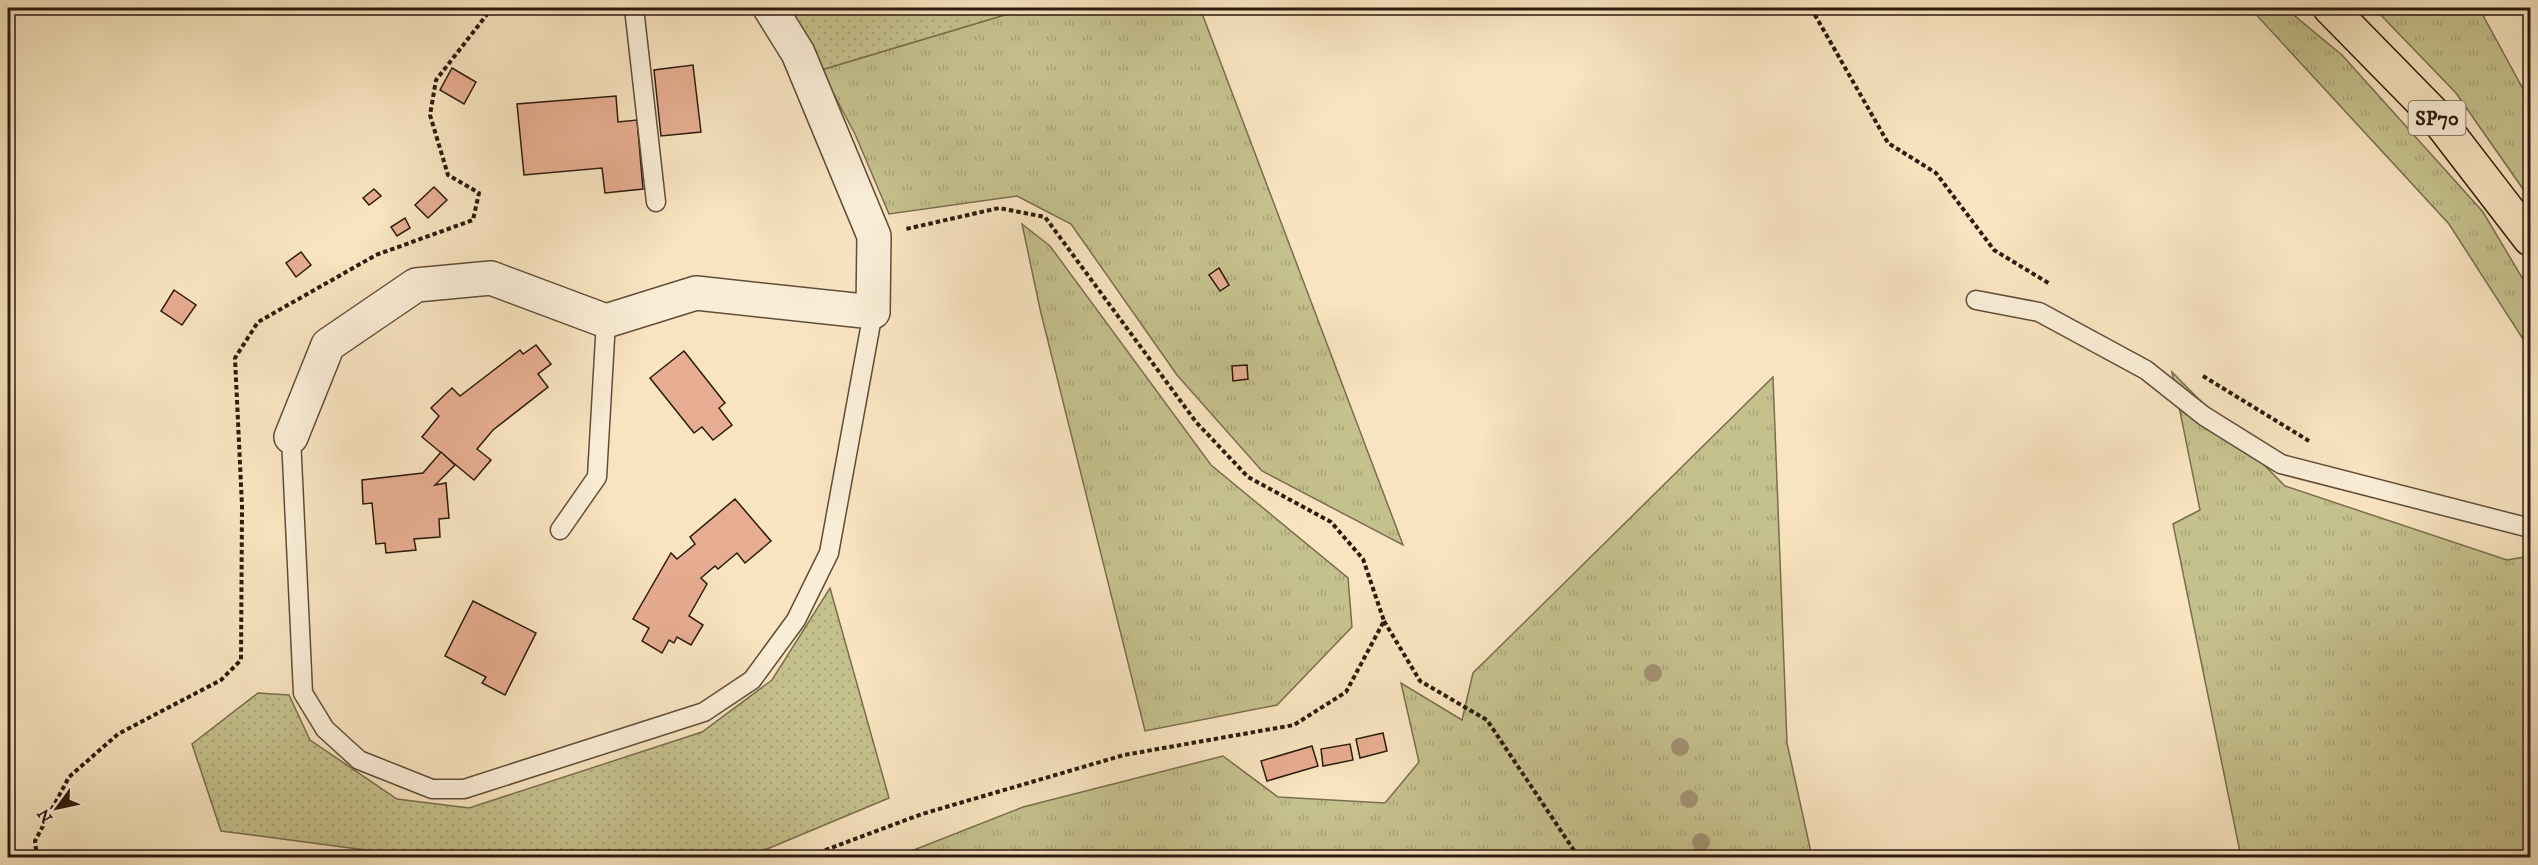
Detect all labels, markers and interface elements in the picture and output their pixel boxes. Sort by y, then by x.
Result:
road number: SP70 [2408,101,2466,135]
north arrow [27,778,87,838]
text: N [33,805,57,827]

